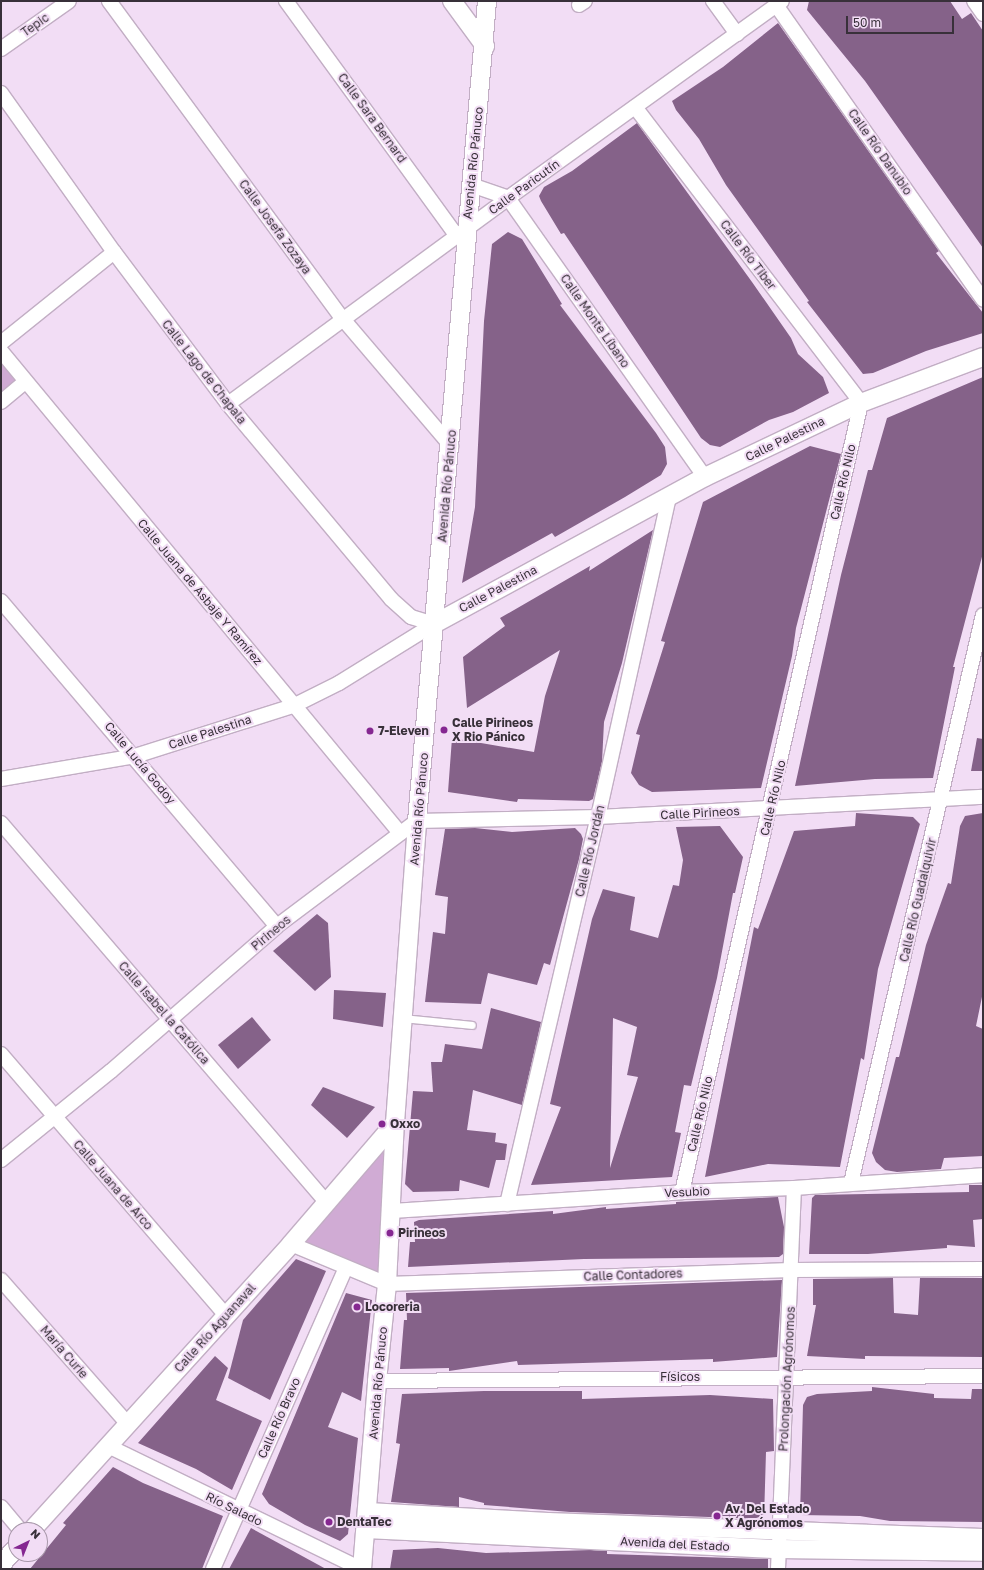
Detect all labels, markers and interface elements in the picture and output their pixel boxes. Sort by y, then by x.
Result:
scale bar [848,8,956,34]
street label: Tepic [18,10,52,40]
text: 50 m [853,15,881,30]
street label: Calle Sara Bernard [335,70,409,166]
street label: Avenida Río Pánuco [460,106,486,220]
street label: Calle Río Danubio [845,106,915,198]
street label: Calle Paricutín [486,156,562,218]
street label: Calle Josefa Zozaya [236,177,314,277]
street label: Calle Río Tiber [717,217,779,293]
street label: Calle Monte Líbano [557,271,633,371]
street label: Calle Lago de Chapala [159,317,249,427]
street label: Calle Palestina [743,414,827,464]
street label: Avenida Río Pánuco [435,429,459,543]
street label: Calle Río Nilo [827,443,859,521]
street label: Calle Juana de Asbaje Y Ramírez [135,516,265,668]
street label: Calle Palestina [457,562,539,616]
street label: Calle Palestina [167,712,253,752]
place label: Calle Pirineos X Rio Pánico [452,716,533,744]
street label: Calle Lucía Godoy [102,719,178,807]
place label: 7-Eleven [378,724,429,738]
marker: Calle Pirineos X Rio Pánico [439,725,449,735]
marker: 7-Eleven [365,726,375,736]
street label: Avenida Río Pánuco [407,752,431,866]
street label: Calle Río Nilo [757,759,789,837]
street label: Calle Río Jordán [572,804,608,898]
street label: Calle Pirineos [660,804,740,822]
street label: Calle Río Guadalquivir [897,837,939,963]
street label: Pirineos [248,912,294,954]
street label: Calle Isabel la Católica [115,959,213,1067]
street label: Calle Río Nilo [684,1075,716,1153]
place label: Oxxo [390,1117,420,1131]
marker: Oxxo [377,1119,387,1129]
street label: Calle Juana de Arco [70,1137,156,1233]
street label: Vesubio [664,1184,710,1200]
place label: Pirineos [398,1226,446,1240]
marker: Pirineos [385,1228,395,1238]
street label: Calle Contadores [583,1266,683,1284]
street label: Calle Río Aguanaval [171,1281,259,1375]
place label: Locoreria [365,1300,420,1314]
marker: Locoreria [352,1302,362,1312]
street label: Prolongación Agrónomos [776,1306,798,1452]
street label: María Curie [37,1323,91,1381]
street label: Avenida Río Pánuco [366,1326,390,1440]
street label: Físicos [660,1370,700,1384]
street label: Calle Río Bravo [255,1375,303,1461]
street label: Río Salado [203,1489,265,1529]
place label: Av. Del Estado X Agrónomos [725,1502,809,1530]
marker: Av. Del Estado X Agrónomos [712,1511,722,1521]
place label: DentaTec [337,1515,392,1529]
marker: DentaTec [324,1517,334,1527]
north arrow [8,1522,48,1562]
text: N [28,1526,43,1541]
street label: Avenida del Estado [620,1534,730,1554]

